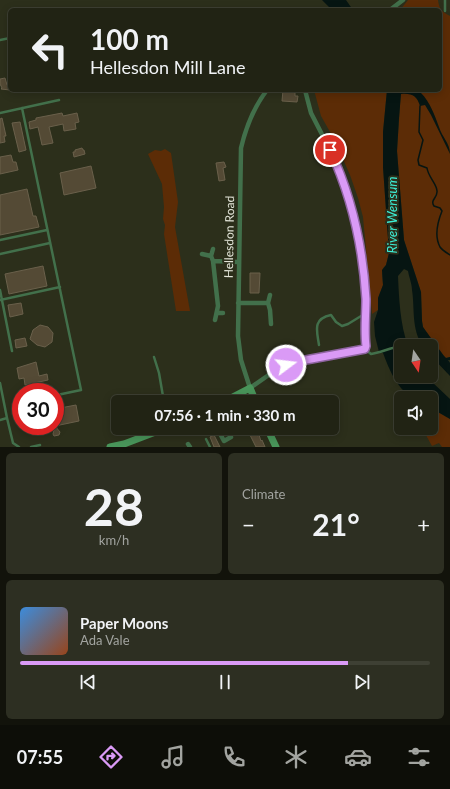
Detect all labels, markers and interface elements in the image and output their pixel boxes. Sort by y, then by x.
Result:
text: 100 m [90,22,169,56]
icon: left [24,24,76,76]
text: Hellesdon Mill Lane [90,56,245,78]
pin [313,133,347,167]
icon: arrive [319,139,341,161]
water label: River Wensum [384,176,400,254]
street label: Hellesdon Road [221,196,237,278]
north arrow [394,339,438,383]
map controls [394,339,438,435]
position arrow [265,344,307,386]
speed limit sign: 30 [12,383,64,435]
button: sound [394,391,438,435]
text: 07:56 · 1 min · 330 m [155,406,295,424]
text: 28 [84,475,144,537]
text: Climate [242,486,285,502]
text: 21° [312,506,360,542]
text: − [242,511,255,538]
text: + [417,511,430,538]
text: km/h [99,532,129,548]
text: Paper Moons [80,614,168,632]
text: Ada Vale [80,632,130,648]
icon: previous [77,671,99,693]
icon: pause [214,671,236,693]
icon: next [351,671,373,693]
icon: directions [97,743,125,771]
icon: music [159,743,187,771]
icon: phone [220,743,248,771]
icon: climate [282,743,310,771]
icon: car [344,743,372,771]
icon: filters [405,743,433,771]
text: 07:55 [17,746,63,768]

